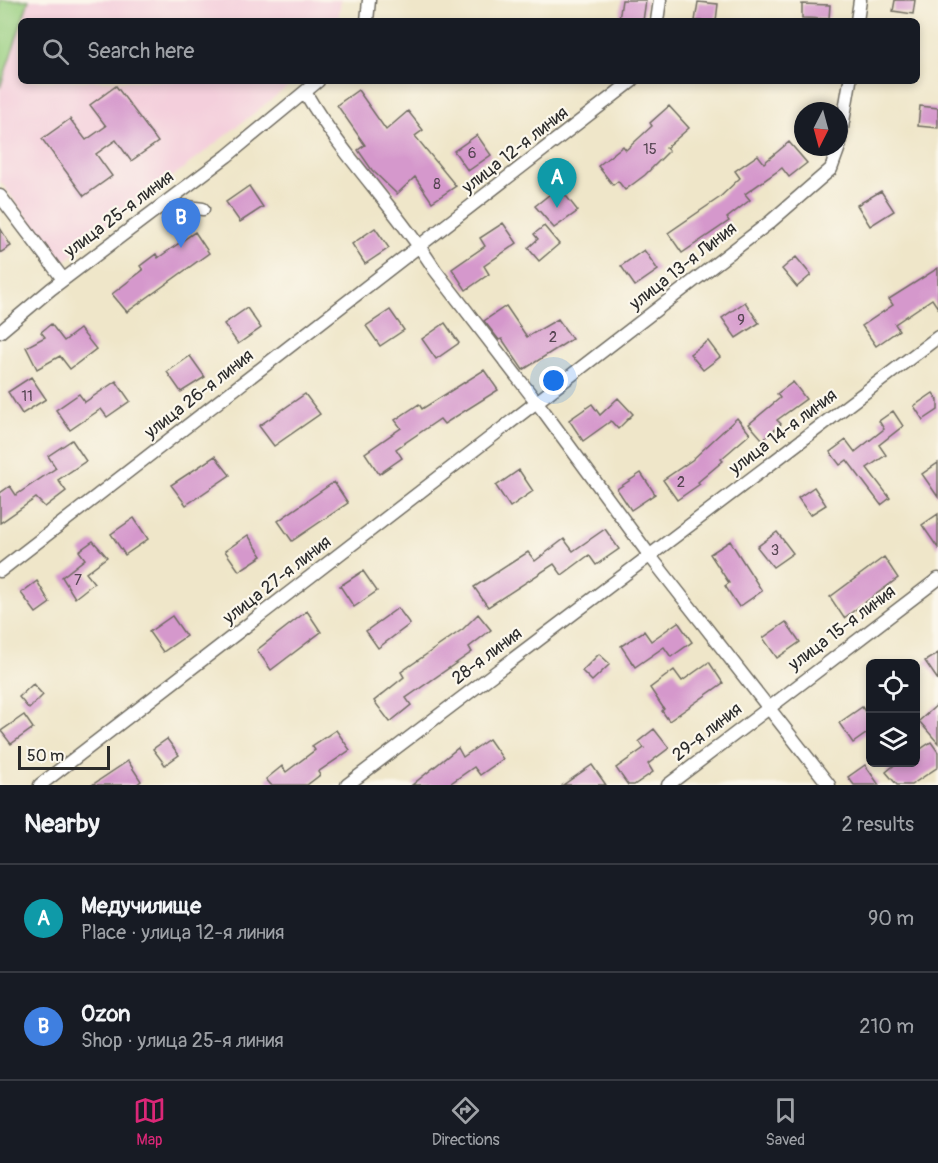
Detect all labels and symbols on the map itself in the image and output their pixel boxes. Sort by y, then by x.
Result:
street label: улица 12-я линия [456,101,573,199]
north arrow [794,102,848,156]
house number: 15 [643,140,657,159]
house number: 6 [468,144,476,163]
pin: A [538,158,576,208]
street label: улица 25-я линия [59,165,178,263]
house number: 8 [433,175,441,194]
pin: B [162,198,201,248]
street label: улица 13-я Линия [624,217,741,316]
house number: 9 [737,311,745,330]
house number: 2 [549,328,557,347]
street label: улица 26-я линия [139,344,258,444]
your location [539,366,568,395]
street label: улица 14-я линия [724,384,842,481]
house number: 11 [21,387,33,406]
house number: 2 [677,473,685,492]
street label: улица 27-я линия [217,531,336,630]
house number: 3 [771,541,779,560]
house number: 7 [74,571,82,590]
street label: улица 15-я линия [783,580,900,676]
street label: 28-я линия [447,622,527,690]
street label: 29-я линия [667,698,747,766]
scale bar [18,743,110,770]

